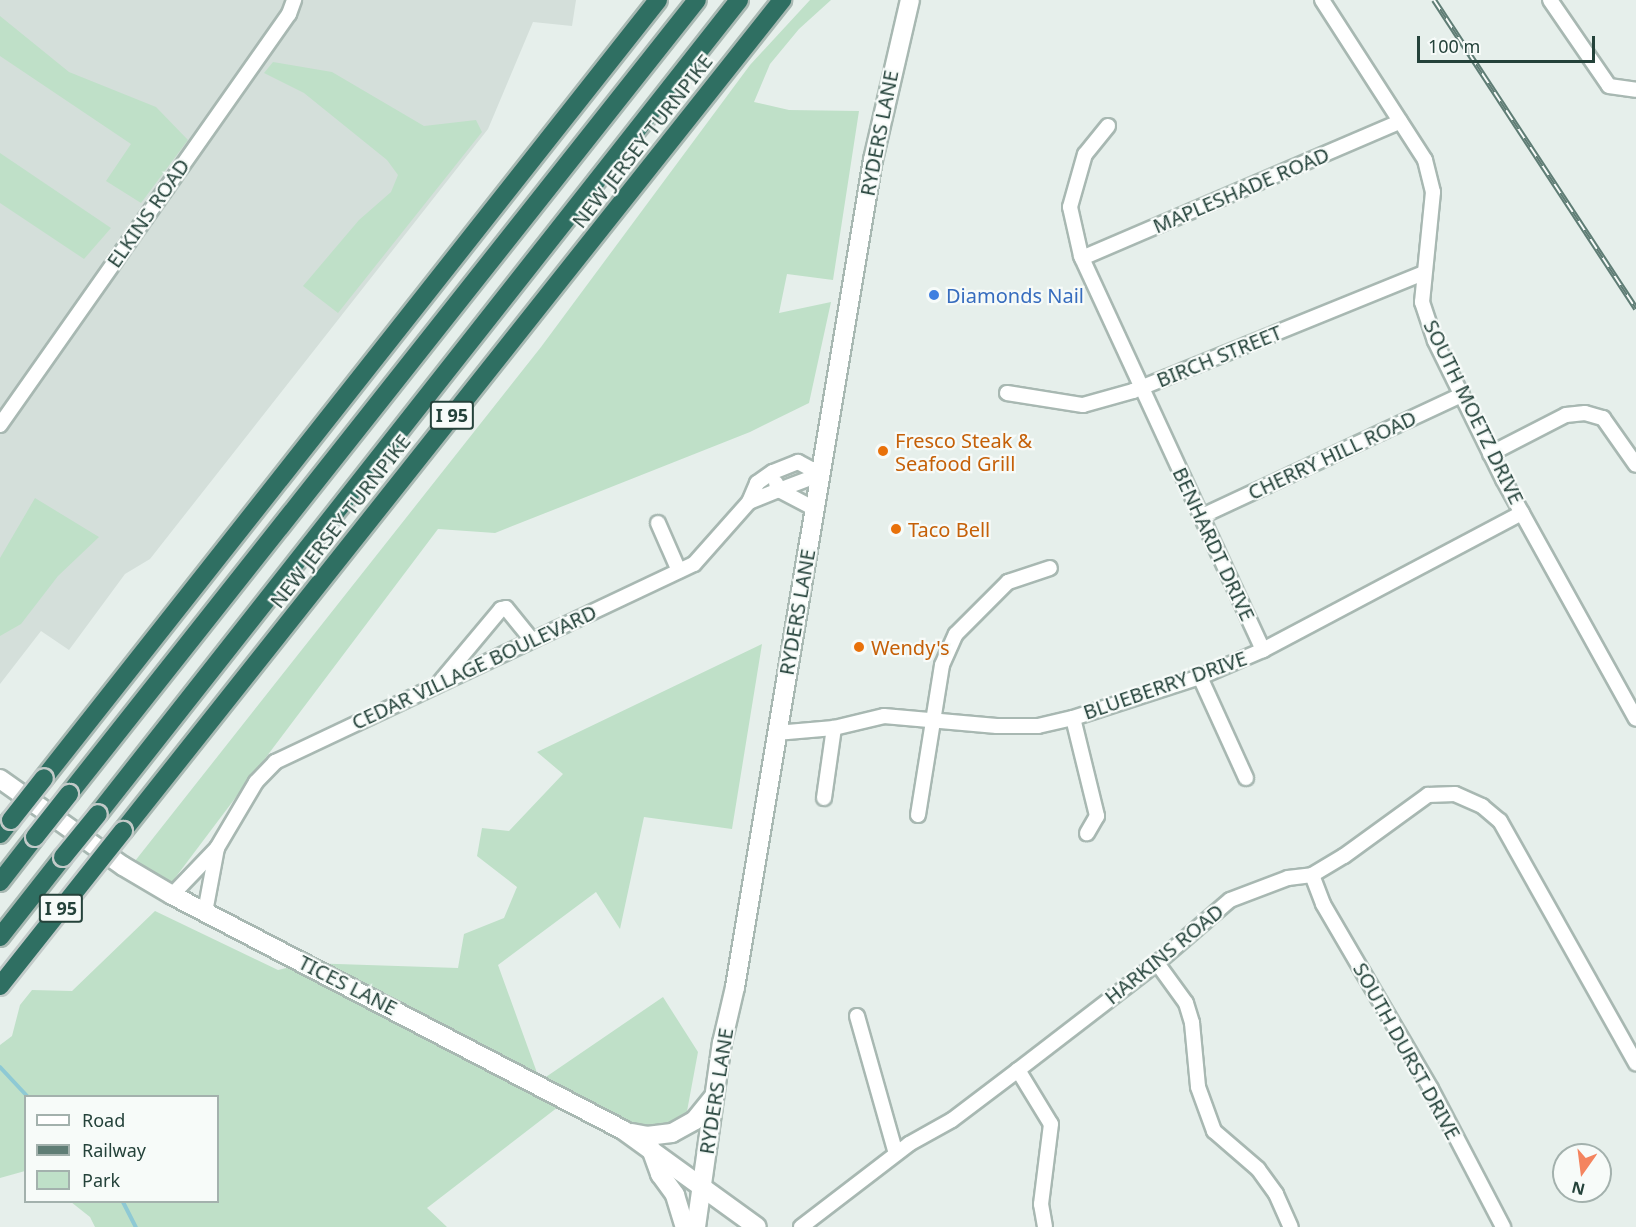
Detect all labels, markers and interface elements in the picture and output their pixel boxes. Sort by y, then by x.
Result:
scale bar [1420,24,1598,62]
text: 100 m [1428,34,1480,58]
street label: NEW JERSEY TURNPIKE [567,49,717,233]
street label: RYDERS LANE [855,68,903,198]
street label: MAPLESHADE ROAD [1149,142,1333,238]
street label: ELKINS ROAD [102,154,194,272]
place label: Diamonds Nail [946,283,1084,307]
marker: Diamonds Nail [927,288,941,302]
street label: SOUTH MOETZ DRIVE [1419,316,1529,508]
street label: BIRCH STREET [1153,320,1285,392]
road number: I 95 [430,400,474,430]
street label: CHERRY HILL ROAD [1244,406,1420,504]
place label: Fresco Steak & Seafood Grill [895,428,1032,475]
street label: NEW JERSEY TURNPIKE [265,429,415,613]
marker: Fresco Steak & Seafood Grill [876,444,890,458]
street label: BENHARDT DRIVE [1168,463,1260,625]
place label: Taco Bell [908,517,990,541]
marker: Taco Bell [889,522,903,536]
street label: RYDERS LANE [774,547,820,677]
street label: CEDAR VILLAGE BOULEVARD [348,600,600,734]
place label: Wendy's [871,635,950,659]
marker: Wendy's [852,640,866,654]
street label: BLUEBERRY DRIVE [1080,646,1250,724]
road number: I 95 [38,893,84,923]
street label: HARKINS ROAD [1100,899,1228,1009]
street label: TICES LANE [295,950,401,1020]
street label: SOUTH DURST DRIVE [1348,958,1466,1144]
street label: RYDERS LANE [694,1026,738,1156]
legend [24,1095,219,1203]
text: Road [82,1108,125,1132]
text: Railway [82,1138,146,1162]
north arrow [1552,1143,1612,1203]
text: Park [82,1168,120,1192]
text: N [1569,1176,1587,1201]

